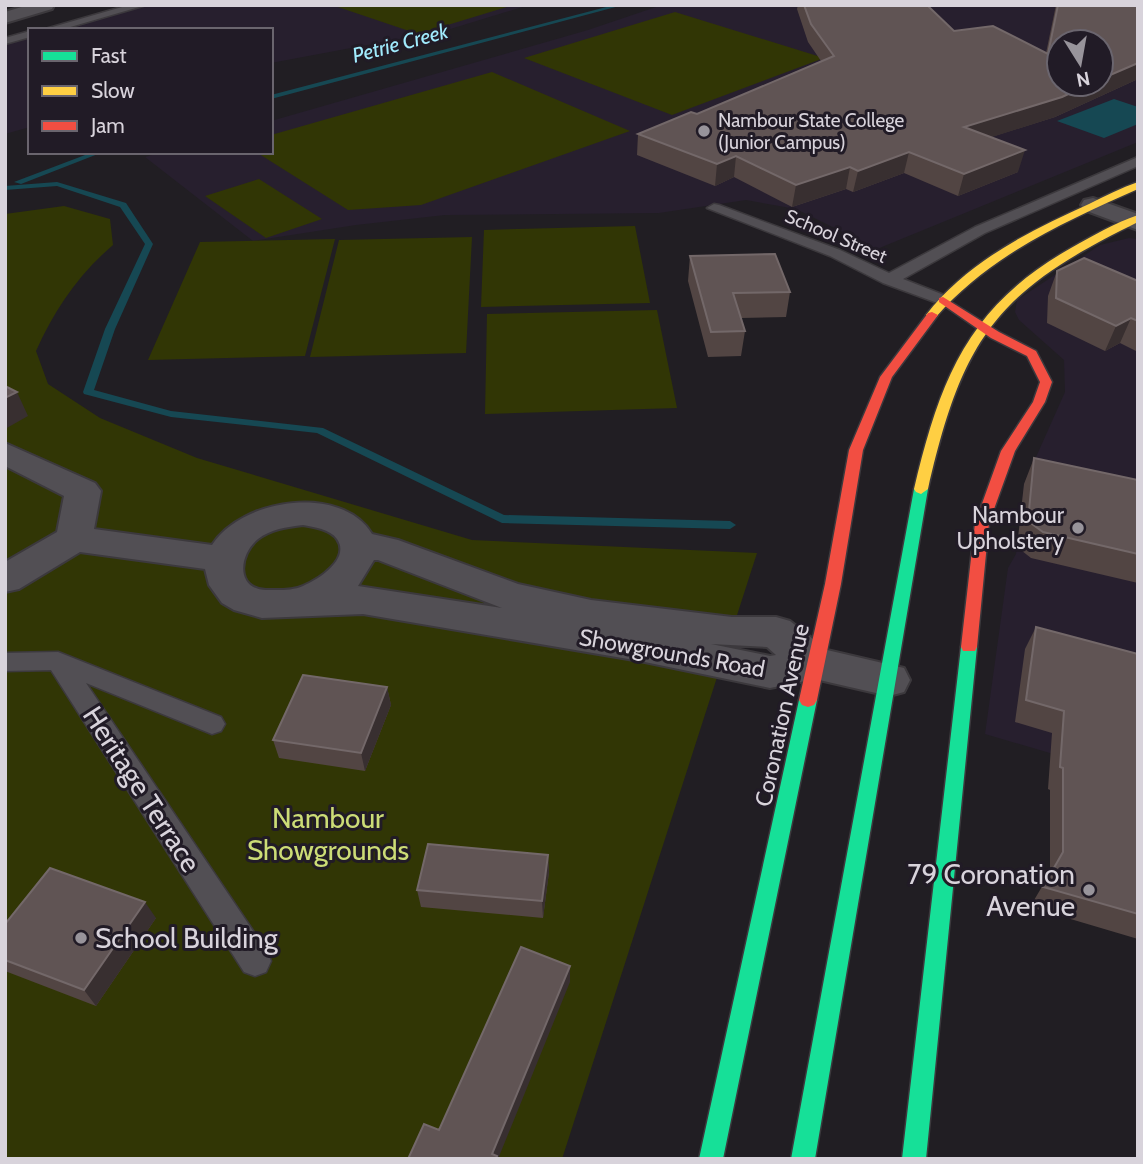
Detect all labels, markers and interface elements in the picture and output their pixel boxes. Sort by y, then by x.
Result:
water label: Petrie Creek [349,18,452,68]
legend [28,28,273,154]
north arrow [1045,28,1115,98]
text: Fast [91,43,127,68]
text: N [1074,67,1092,92]
text: Slow [91,78,135,103]
place label: Nambour State College (Junior Campus) [718,109,905,154]
text: Jam [90,113,125,138]
marker: Nambour State College (Junior Campus) [696,123,712,139]
street label: School Street [782,204,891,268]
place label: Nambour Upholstery [957,501,1065,555]
marker: Nambour Upholstery [1070,520,1086,536]
street label: Coronation Avenue [749,621,815,809]
street label: Showgrounds Road [577,623,767,683]
street label: Heritage Terrace [76,700,208,878]
park label: Nambour Showgrounds [247,801,409,867]
place label: 79 Coronation Avenue [907,857,1075,923]
marker: 79 Coronation Avenue [1081,882,1097,898]
place label: School Building [95,921,279,955]
marker: School Building [73,930,89,946]

